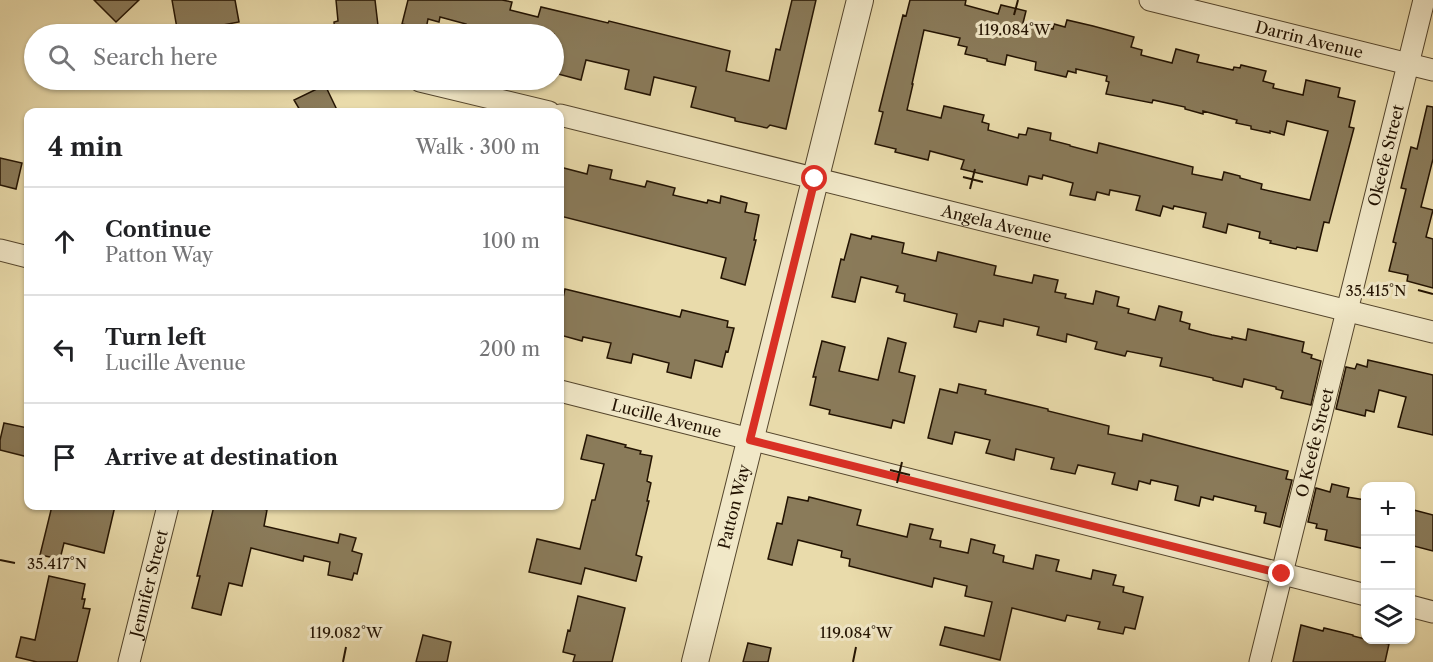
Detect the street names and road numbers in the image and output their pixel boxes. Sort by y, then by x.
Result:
street label: Darrin Avenue [1253,16,1365,62]
street label: Okeefe Street [1363,102,1408,208]
street label: Angela Avenue [939,200,1054,247]
street label: O Keefe Street [1291,386,1338,499]
street label: Lucille Avenue [610,394,724,442]
street label: Patton Way [714,461,754,551]
street label: Jennifer Street [125,527,172,642]

